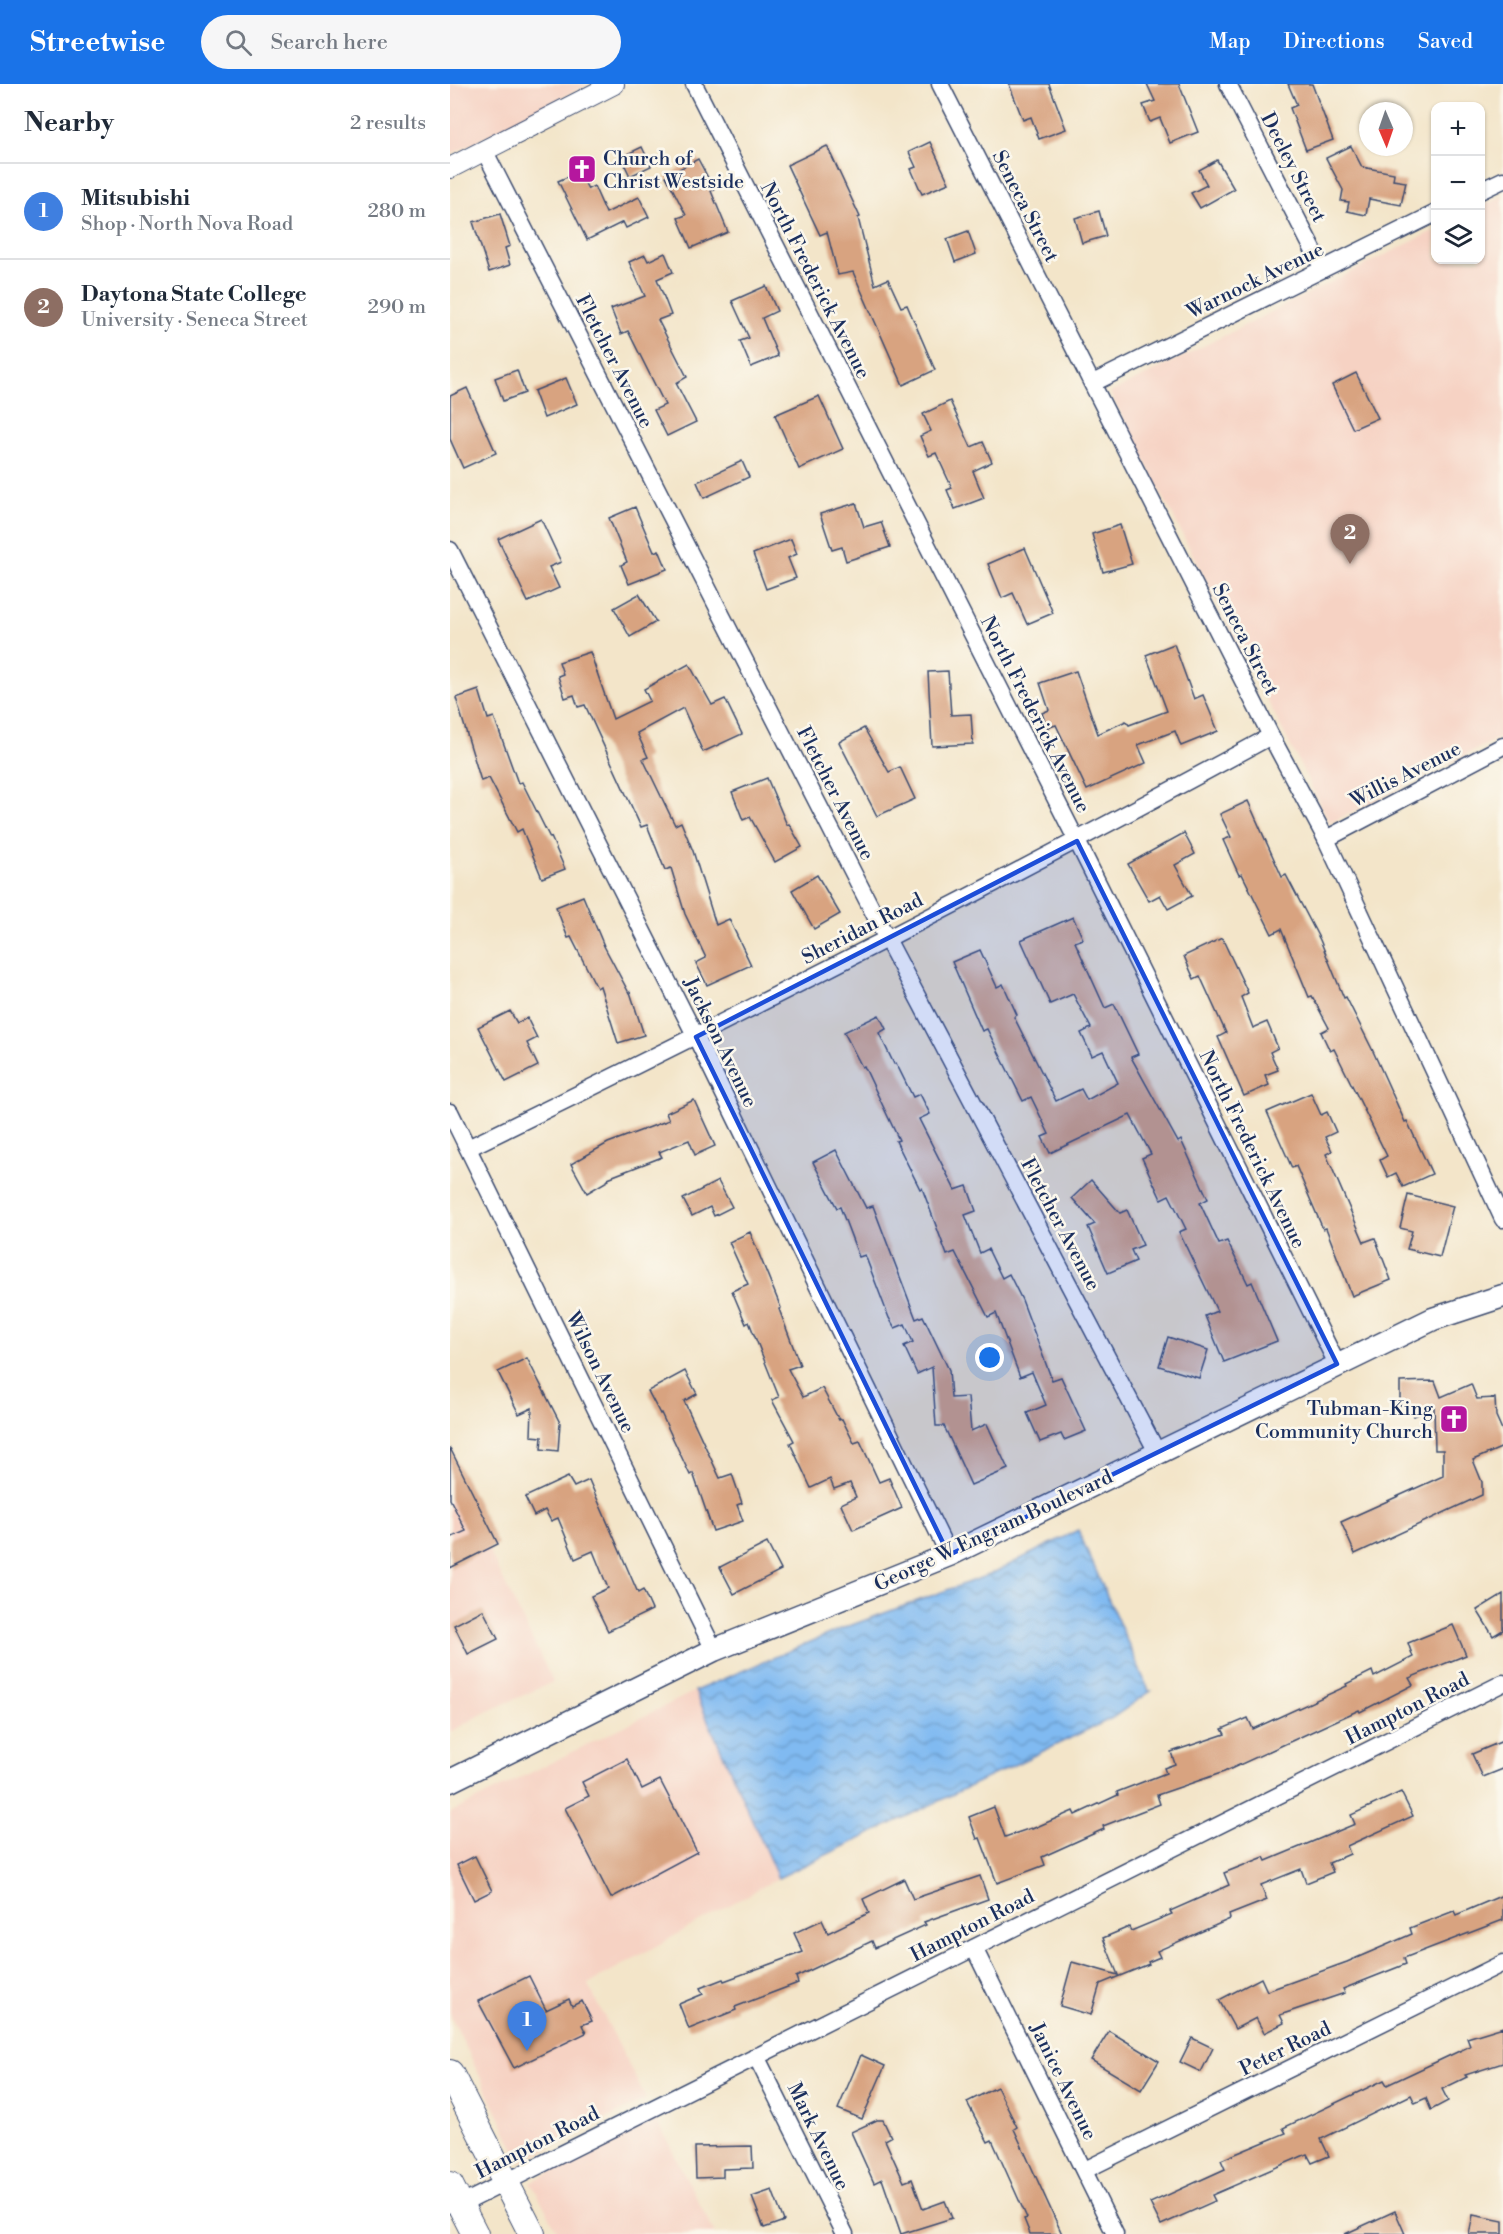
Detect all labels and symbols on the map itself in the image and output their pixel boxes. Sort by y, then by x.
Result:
north arrow [1359,102,1413,156]
street label: Deeley Street [1254,109,1331,227]
place label: Church of Christ Westside [603,147,744,195]
street label: Seneca Street [986,147,1064,267]
church icon: Church of Christ Westside [566,153,598,185]
street label: North Frederick Avenue [754,178,875,383]
street label: Warnock Avenue [1182,237,1328,326]
street label: Fletcher Avenue [569,291,658,433]
pin: 2 [1330,514,1370,564]
street label: Seneca Street [1206,580,1284,700]
street label: North Frederick Avenue [974,612,1095,817]
street label: Fletcher Avenue [790,723,879,865]
street label: Willis Avenue [1345,737,1465,814]
street label: Sheridan Road [798,888,928,971]
street label: Jackson Avenue [677,973,762,1112]
street label: North Frederick Avenue [1193,1046,1311,1253]
street label: Fletcher Avenue [1014,1154,1105,1295]
street label: Wilson Avenue [559,1307,640,1437]
your location [975,1343,1004,1372]
place label: Tubman-King Community Church [1255,1397,1434,1445]
church icon: Tubman-King Community Church [1438,1403,1470,1435]
street label: George W Engram Boulevard [870,1465,1118,1598]
street label: Hampton Road [1342,1667,1474,1751]
street label: Hampton Road [907,1884,1039,1968]
pin: 1 [508,2002,547,2051]
street label: Peter Road [1236,2016,1336,2082]
street label: Janice Avenue [1023,2018,1102,2144]
street label: Mark Avenue [781,2079,854,2195]
street label: Hampton Road [472,2101,604,2185]

